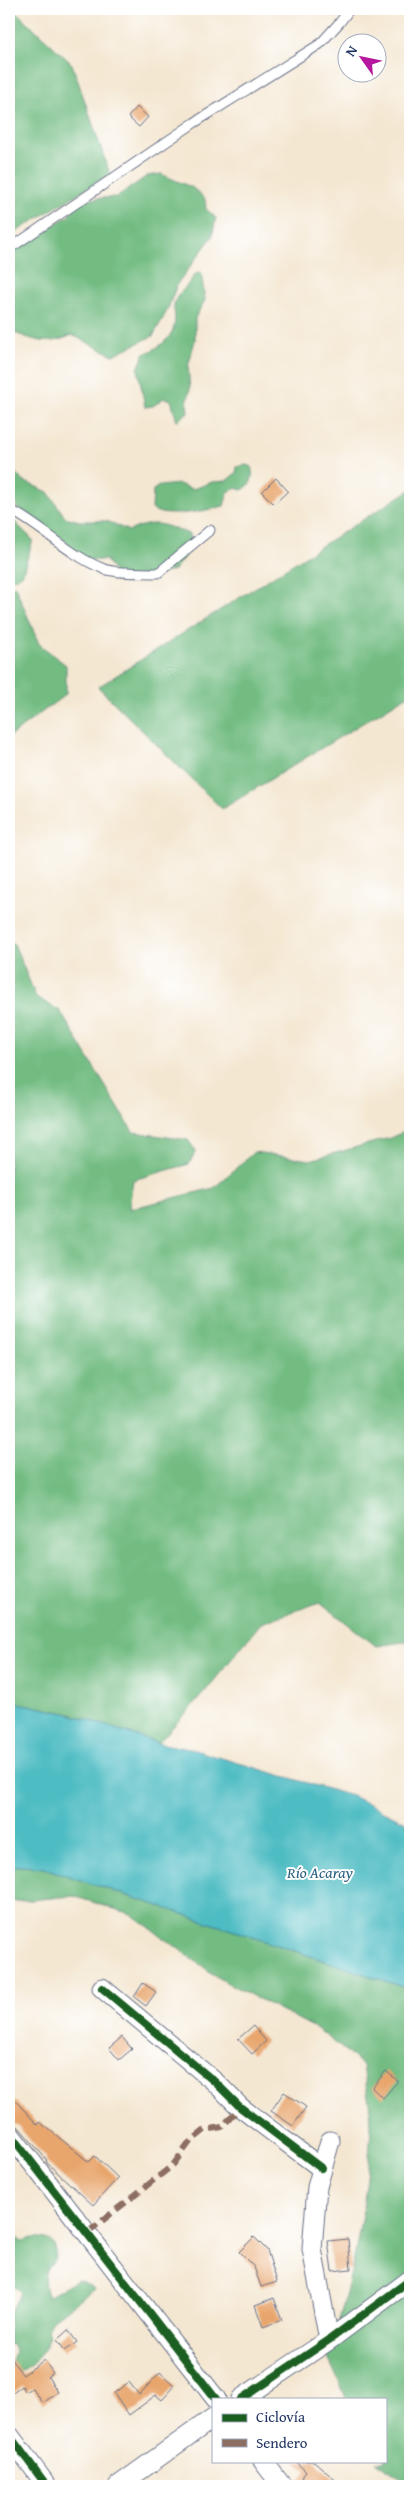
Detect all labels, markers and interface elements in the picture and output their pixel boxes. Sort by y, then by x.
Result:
north arrow [336,32,386,82]
text: N [340,41,362,60]
water label: Río Acaray [286,1860,354,1884]
legend [212,2398,386,2462]
text: Ciclovía [256,2406,305,2427]
text: Sendero [256,2432,308,2453]

